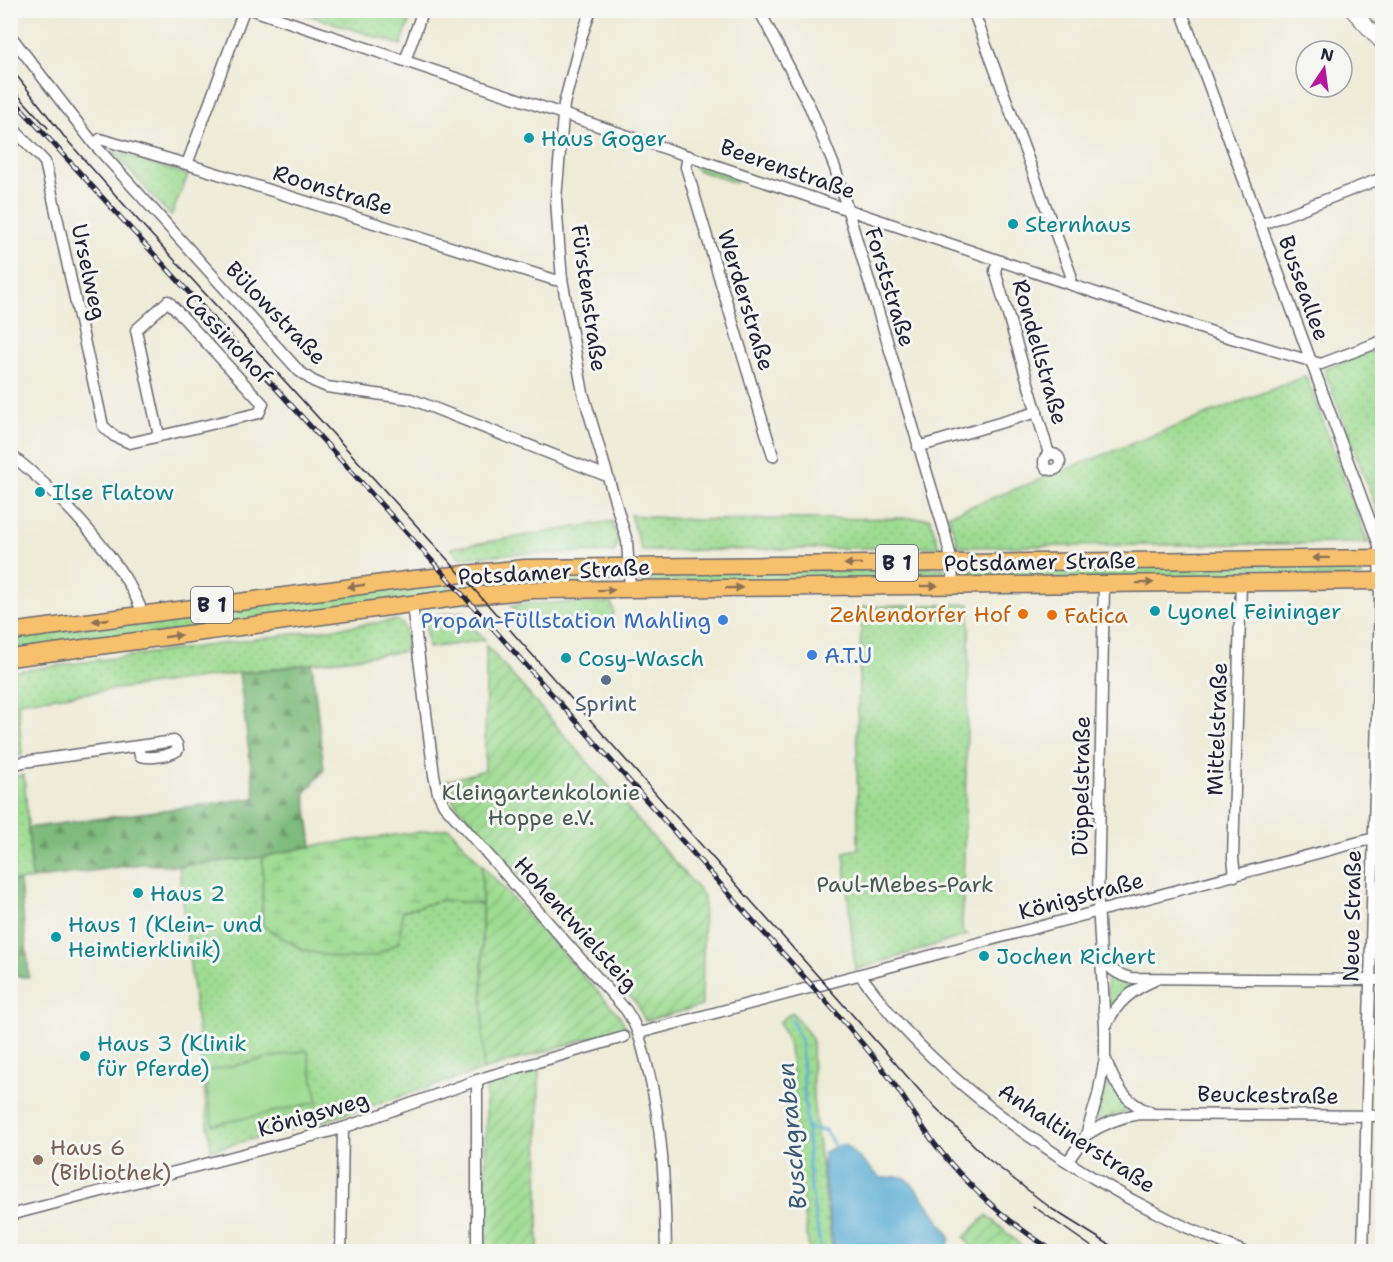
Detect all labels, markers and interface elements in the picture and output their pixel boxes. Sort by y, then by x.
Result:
north arrow [1294,39,1354,99]
text: N [1319,43,1336,67]
place label: Haus Goger [541,124,667,153]
marker: Haus Goger [522,131,536,145]
street label: Beerenstraße [717,132,859,206]
street label: Roonstraße [270,158,396,222]
place label: Sternhaus [1025,210,1131,239]
marker: Sternhaus [1006,217,1020,231]
street label: Urselweg [65,221,113,323]
street label: Fürstenstraße [564,223,614,373]
street label: Forststraße [858,224,922,350]
street label: Werderstraße [711,226,781,374]
street label: Busseallee [1272,231,1336,345]
street label: Bülowstraße [219,255,333,371]
street label: Rondellstraße [1005,276,1075,428]
street label: Cassinohof [178,286,278,391]
place label: Ilse Flatow [52,478,174,507]
marker: Ilse Flatow [33,485,47,499]
road number: B 1 [876,545,918,581]
street label: Potsdamer Straße [943,546,1137,578]
street label: Potsdamer Straße [457,552,651,592]
one-way arrow [1311,553,1330,563]
one-way arrow [843,559,862,569]
one-way arrow [1135,579,1154,588]
one-way arrow [919,581,938,591]
one-way arrow [347,582,366,591]
one-way arrow [724,583,743,593]
one-way arrow [597,585,616,594]
road number: B 1 [191,587,233,623]
place label: Lyonel Feininger [1167,597,1341,626]
place label: Zehlendorfer Hof [830,600,1012,629]
place label: Fatica [1064,601,1128,630]
marker: Lyonel Feininger [1148,604,1162,618]
place label: Propan-Füllstation Mahling [420,606,711,635]
marker: Zehlendorfer Hof [1016,607,1030,621]
marker: Fatica [1045,608,1059,622]
marker: Propan-Füllstation Mahling [716,613,730,627]
one-way arrow [91,616,110,625]
one-way arrow [163,632,182,641]
place label: A.T.U [824,641,872,670]
place label: Cosy-Wasch [578,644,704,673]
marker: A.T.U [805,648,819,662]
marker: Cosy-Wasch [559,651,573,665]
street label: Mittelstraße [1200,662,1234,796]
marker: Sprint [599,673,613,687]
place label: Sprint [575,689,637,718]
street label: Düppelstraße [1065,716,1097,856]
park label: Kleingartenkolonie Hoppe e.V. [442,778,640,832]
street label: Hohentwielsteig [508,850,644,998]
street label: Neue Straße [1336,850,1368,982]
street label: Königstraße [1015,865,1147,927]
park label: Paul-Mebes-Park [816,870,994,899]
place label: Haus 2 [150,879,225,908]
marker: Haus 2 [131,886,145,900]
place label: Haus 1 (Klein- und Heimtierklinik) [68,910,263,964]
marker: Haus 1 (Klein- und Heimtierklinik) [49,930,63,944]
place label: Jochen Richert [996,942,1156,971]
marker: Jochen Richert [977,949,991,963]
place label: Haus 3 (Klinik für Pferde) [97,1029,247,1083]
marker: Haus 3 (Klinik für Pferde) [78,1049,92,1063]
water label: Buschgraben [770,1061,814,1211]
street label: Anhaltinerstraße [993,1076,1161,1200]
street label: Beuckestraße [1197,1079,1339,1111]
street label: Königsweg [254,1084,372,1144]
place label: Haus 6 (Bibliothek) [50,1133,171,1187]
marker: Haus 6 (Bibliothek) [31,1153,45,1167]

